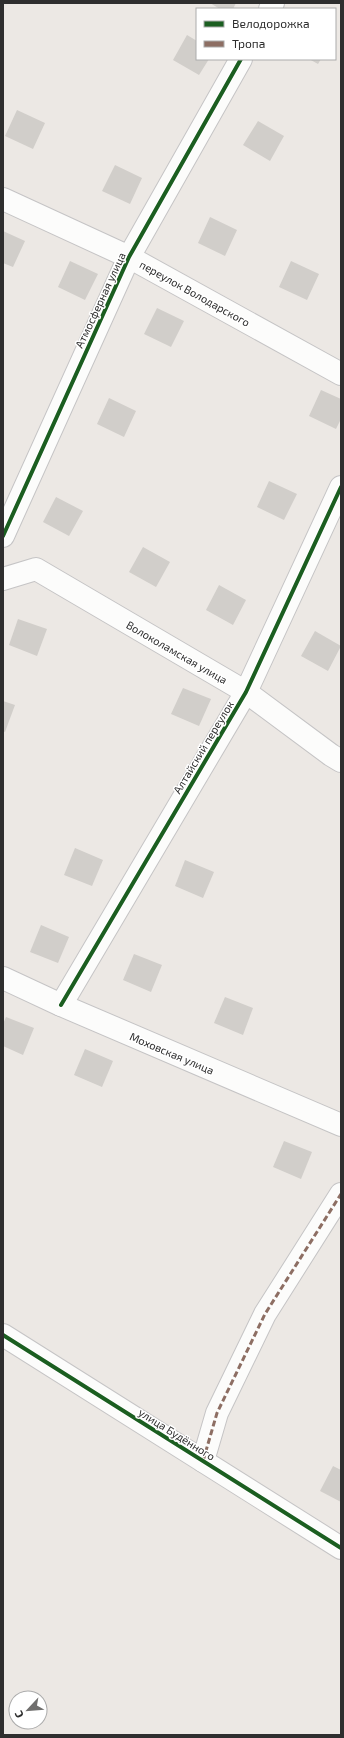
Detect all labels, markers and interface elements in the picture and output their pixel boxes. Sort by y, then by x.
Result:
legend [196,8,336,60]
text: Велодорожка [232,16,310,30]
text: Тропа [232,36,265,50]
street label: Атмосферная улица [72,250,129,350]
street label: переулок Володарского [137,257,252,330]
street label: Волоколамская улица [124,618,230,687]
street label: Алтайский переулок [170,698,237,796]
street label: Моховская улица [127,1029,216,1078]
street label: улица Будённого [136,1405,218,1464]
north arrow [8,1690,48,1730]
text: С [11,1708,26,1720]

